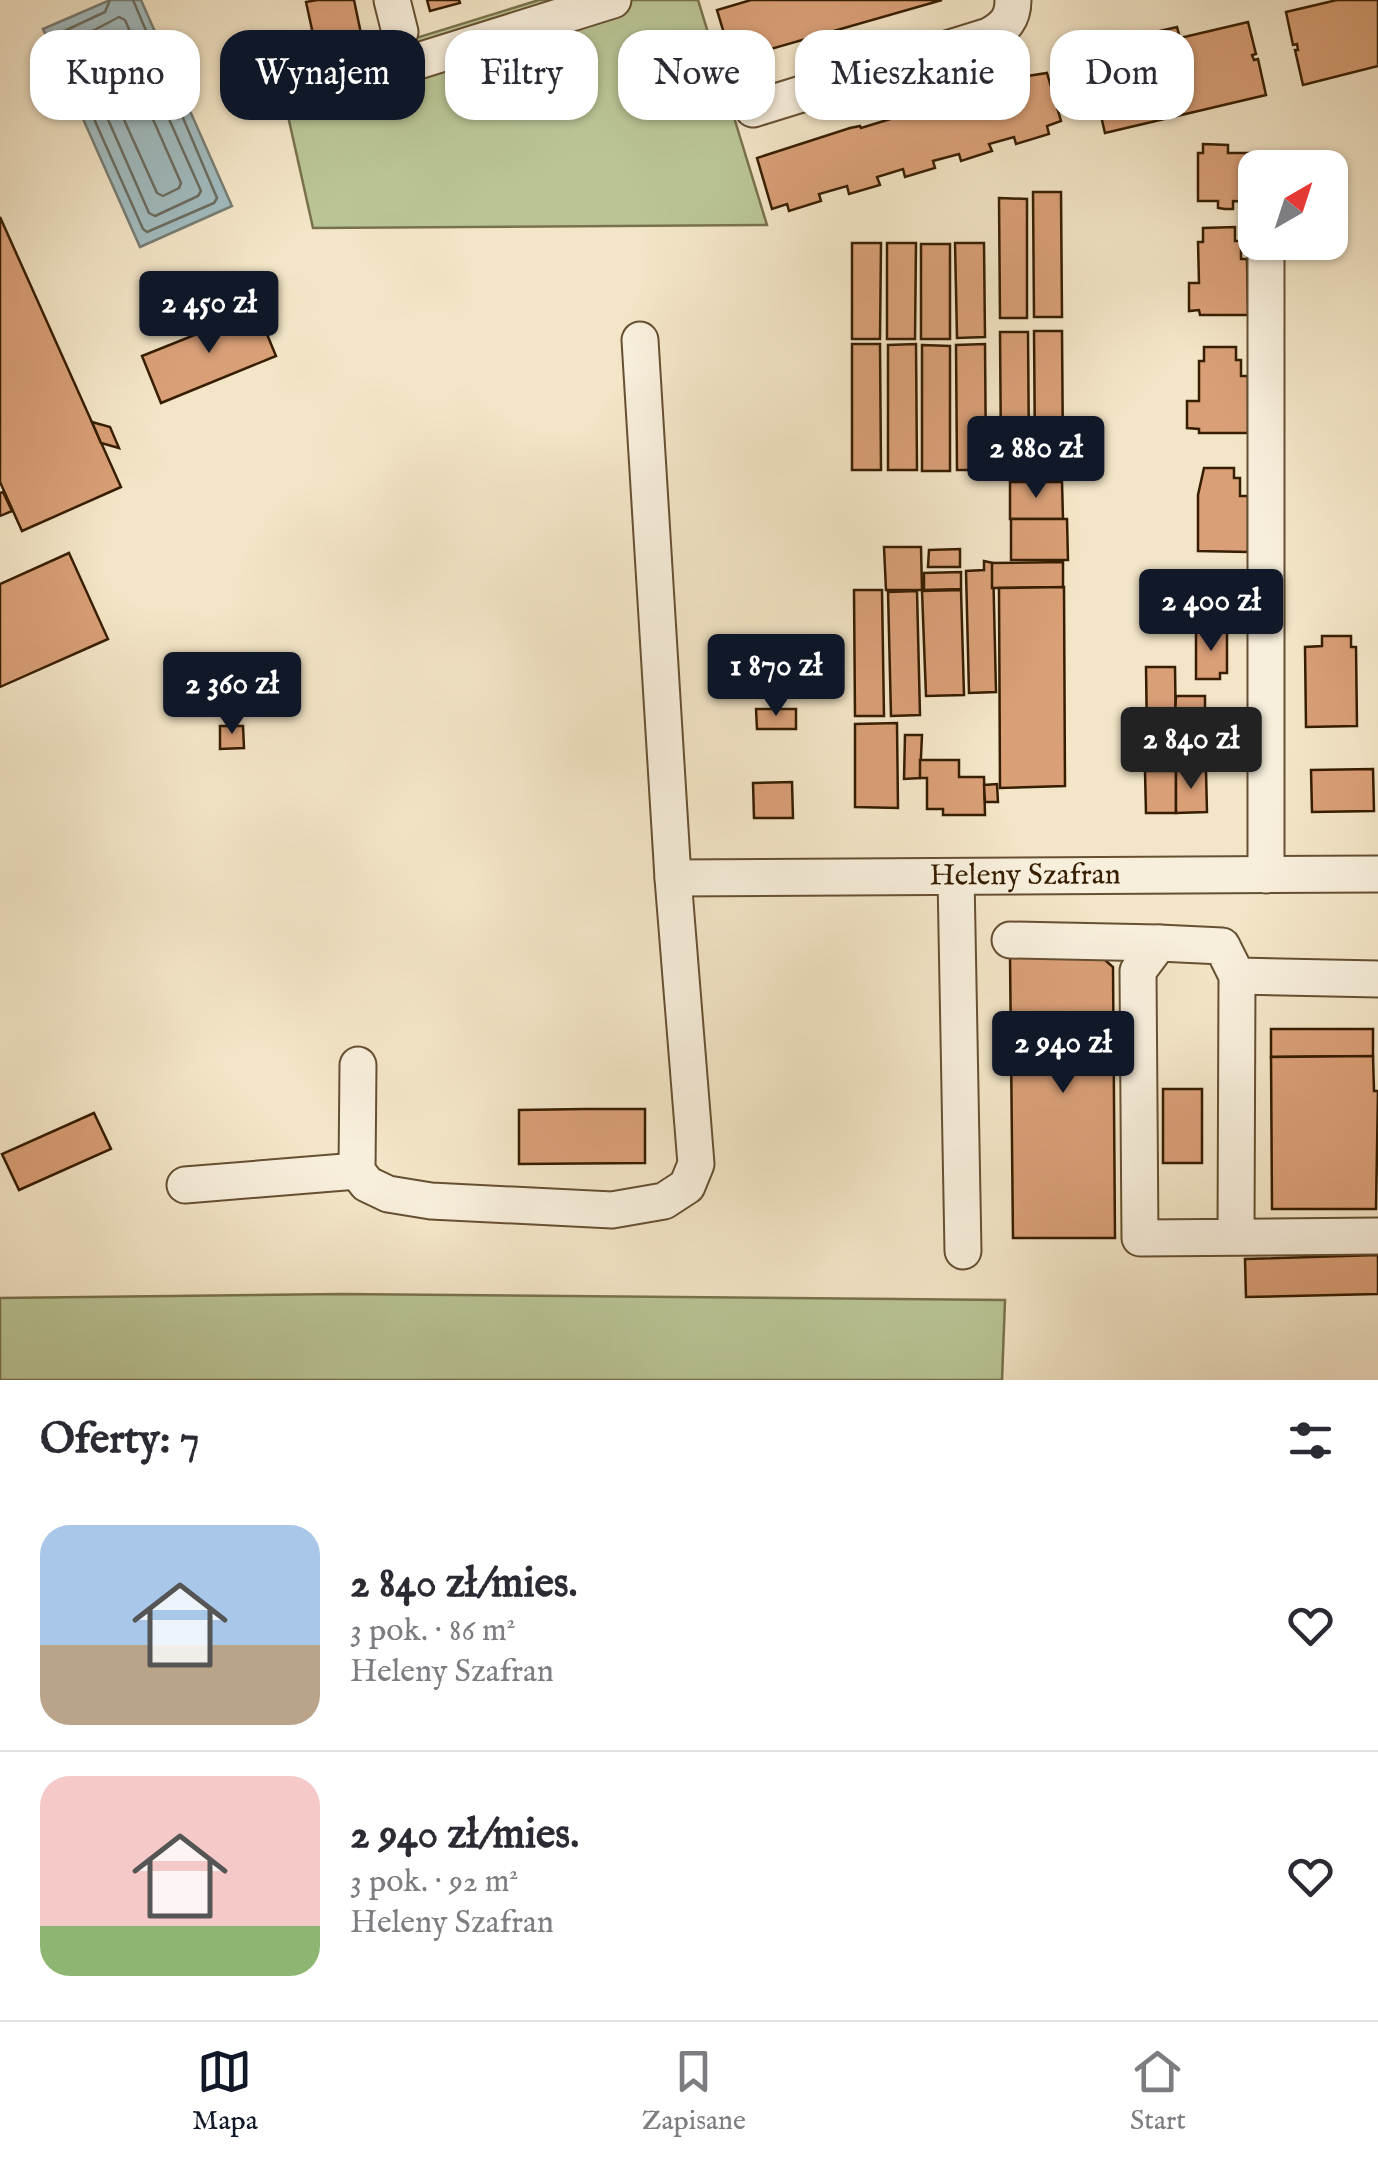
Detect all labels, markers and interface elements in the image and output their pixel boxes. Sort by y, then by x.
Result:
chip: Kupno [30,30,200,120]
chip: Wynajem [220,30,425,120]
chip: Filtry [445,30,598,120]
chip: Nowe [618,30,775,120]
chip: Mieszkanie [795,30,1030,120]
chip: Dom [1050,30,1194,120]
north arrow [1238,150,1348,260]
map controls [1238,150,1348,260]
pin: 2 450 zł [106,271,312,356]
text: 2 450 zł [161,283,257,324]
pin: 2 880 zł [933,416,1139,501]
text: 2 880 zł [989,428,1083,469]
pin: 2 400 zł [1108,569,1314,654]
text: 2 400 zł [1161,581,1261,622]
pin: 1 870 zł [673,634,879,719]
text: 1 870 zł [730,646,822,687]
pin: 2 360 zł [129,652,335,737]
text: 2 360 zł [185,664,279,705]
pin: 2 840 zł [1088,707,1294,792]
text: 2 840 zł [1143,719,1239,760]
street label: Heleny Szafran [929,856,1121,896]
pin: 2 940 zł [960,1011,1166,1096]
text: 2 940 zł [1014,1023,1112,1064]
icon: filters [1283,1413,1338,1468]
text: Oferty: 7 [40,1414,199,1467]
text: 2 840 zł/mies. [350,1558,578,1611]
icon: home [120,1565,240,1685]
icon: heart [1283,1598,1338,1653]
text: 3 pok. · 86 m² [350,1611,516,1652]
text: Heleny Szafran [350,1652,554,1693]
text: 2 940 zł/mies. [350,1809,579,1862]
icon: home [120,1816,240,1936]
icon: heart [1283,1849,1338,1904]
text: 3 pok. · 92 m² [350,1862,518,1903]
text: Heleny Szafran [350,1903,554,1944]
tab: Mapa [192,2044,258,2139]
tab: Zapisane [642,2044,746,2139]
tab: Start [1130,2044,1186,2139]

